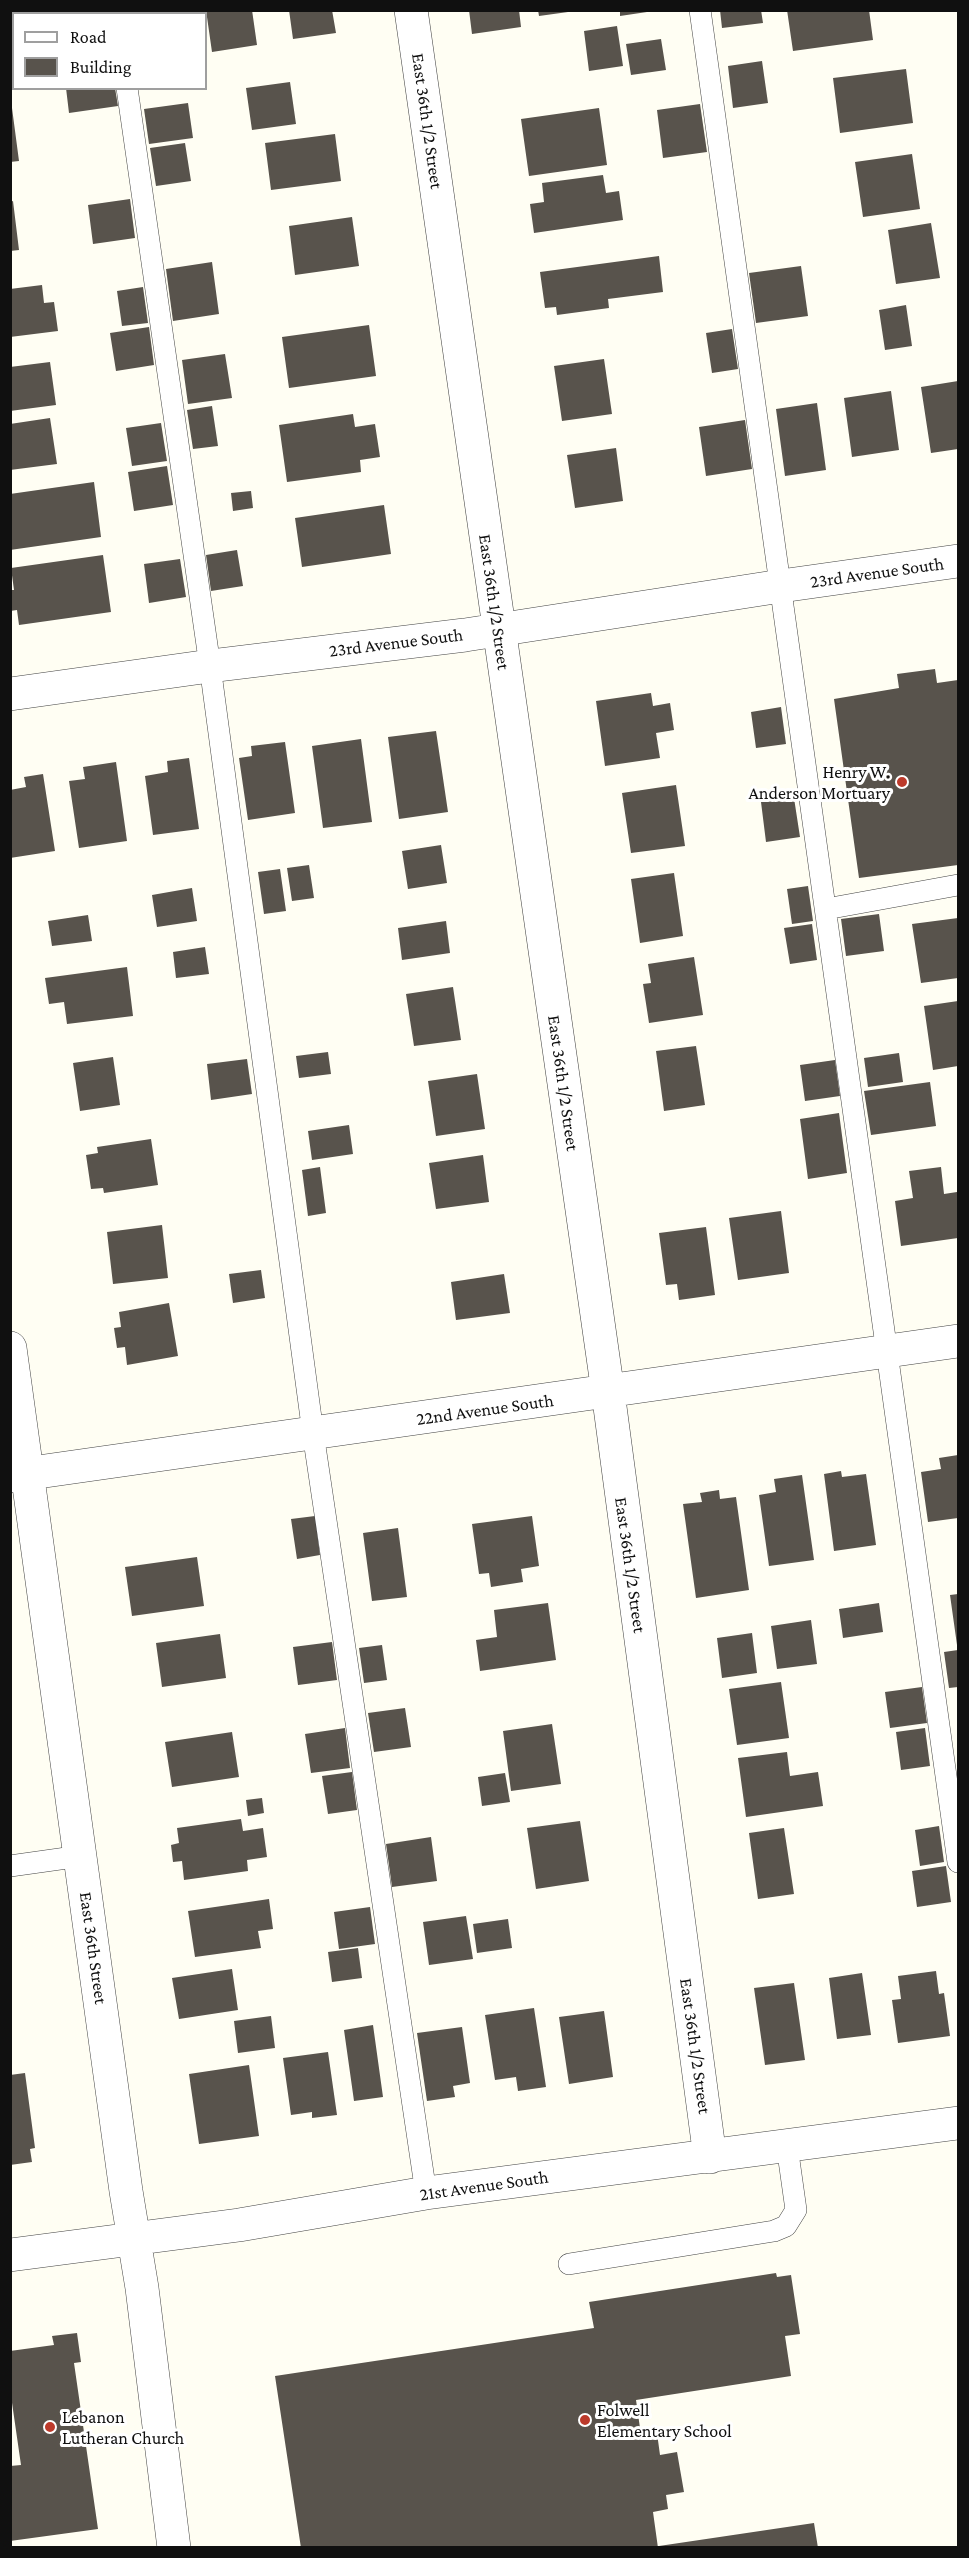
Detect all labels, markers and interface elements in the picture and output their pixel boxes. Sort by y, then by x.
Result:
legend [12,12,207,90]
text: Road [70,27,107,47]
street label: East 36th 1/2 Street [407,52,447,190]
text: Building [70,57,131,77]
street label: East 36th 1/2 Street [474,533,514,671]
street label: 23rd Avenue South [809,553,945,593]
street label: 23rd Avenue South [328,624,464,662]
place label: Henry W. Anderson Mortuary [749,761,890,804]
marker: Henry W. Anderson Mortuary [895,775,909,789]
street label: East 36th 1/2 Street [543,1014,583,1152]
street label: 22nd Avenue South [415,1390,555,1430]
street label: East 36th 1/2 Street [610,1496,650,1634]
street label: East 36th Street [74,1890,112,2006]
street label: East 36th 1/2 Street [675,1977,715,2115]
street label: 21st Avenue South [418,2166,550,2206]
place label: Folwell Elementary School [597,2399,732,2442]
place label: Lebanon Lutheran Church [62,2406,184,2448]
marker: Folwell Elementary School [578,2413,592,2427]
marker: Lebanon Lutheran Church [43,2420,57,2434]

